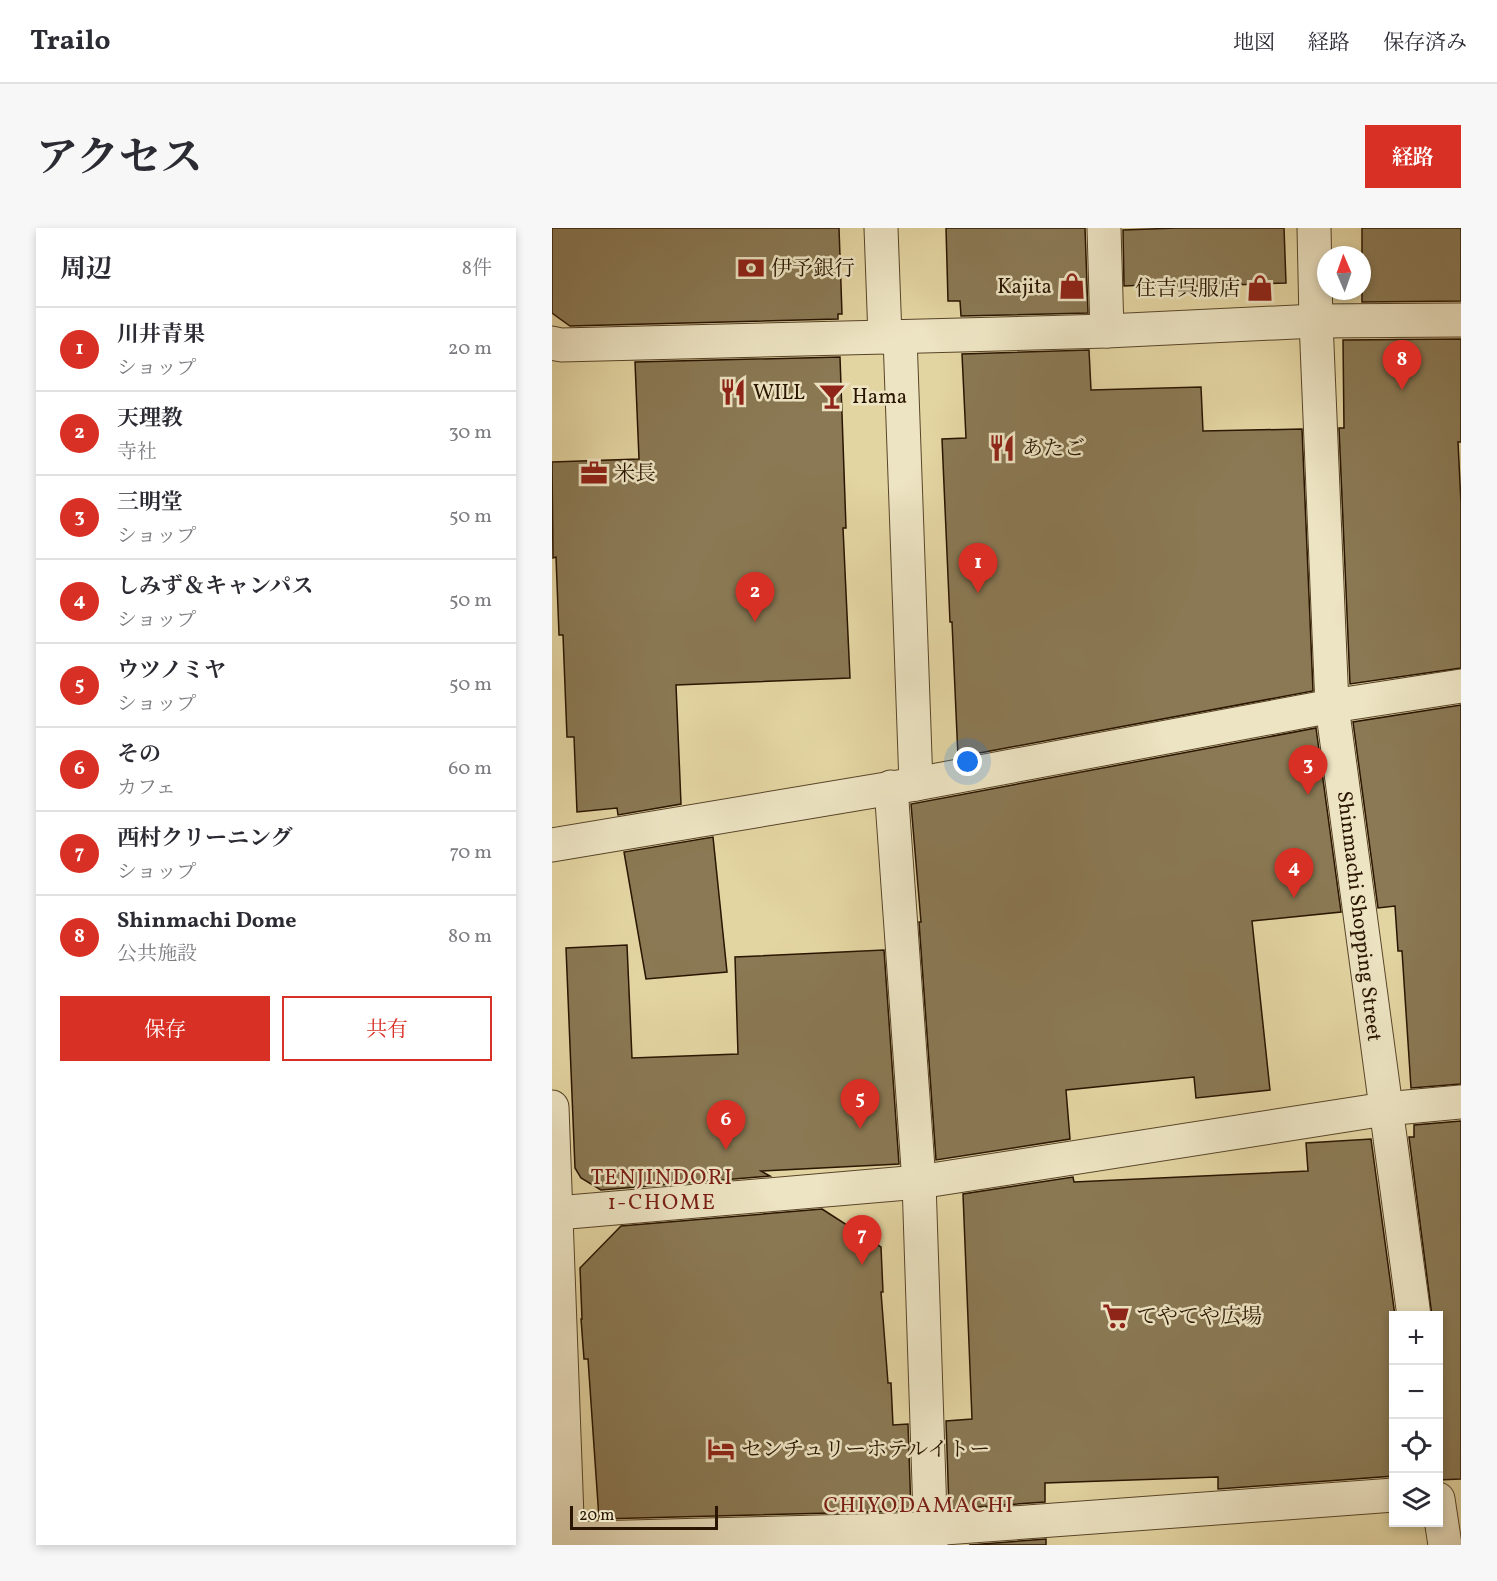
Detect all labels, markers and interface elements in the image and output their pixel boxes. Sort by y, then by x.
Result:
text: Trailo [30,22,111,61]
text: 地図 [1233,29,1275,58]
text: 経路 [1308,29,1350,58]
text: 保存済み [1383,29,1467,58]
button: 経路 [1365,125,1461,188]
text: アクセス [36,131,203,190]
north arrow [1317,246,1371,300]
text: 周辺 [60,252,112,288]
bank icon: 伊予銀行 [736,253,766,283]
text: 8件 [462,255,492,283]
place label: 伊予銀行 [771,255,855,284]
shop icon: Kajita [1057,271,1087,301]
place label: Kajita [997,273,1052,302]
shop icon: 住吉呉服店 [1245,273,1275,303]
place label: 住吉呉服店 [1135,275,1240,304]
text: 川井青果 [117,320,205,351]
text: 1 [75,335,84,363]
text: 20 m [448,335,492,363]
pin: 8 [1382,340,1422,390]
text: ショップ [117,355,197,383]
restaurant icon: WILL [718,377,748,407]
place label: WILL [753,379,805,408]
bar icon: Hama [817,381,847,411]
place label: Hama [852,383,907,412]
text: 天理教 [117,404,183,435]
text: 2 [74,419,85,447]
text: 30 m [448,419,492,447]
restaurant icon: あたご [987,433,1017,463]
place label: あたご [1022,435,1085,464]
text: 寺社 [117,439,157,467]
office icon: 米長 [579,458,609,488]
place label: 米長 [614,460,656,489]
text: 三明堂 [117,488,183,519]
text: 3 [74,503,85,531]
text: 50 m [449,503,492,531]
text: ショップ [117,523,197,551]
pin: 1 [958,544,998,593]
text: しみず＆キャンパス [117,572,313,603]
pin: 2 [736,572,774,622]
text: 4 [73,587,86,615]
text: 50 m [449,587,492,615]
text: ショップ [117,607,197,635]
text: ウツノミヤ [117,656,226,687]
text: 5 [75,671,84,699]
text: 50 m [449,671,492,699]
text: ショップ [117,691,197,719]
text: その [117,740,161,771]
pin: 3 [1288,746,1328,795]
your location [953,747,982,776]
text: 6 [74,755,85,783]
text: 60 m [448,755,492,783]
text: カフェ [117,775,176,803]
street label: Shinmachi Shopping Street [1329,789,1388,1043]
text: 西村クリーニング [117,824,293,855]
text: 7 [75,839,84,867]
text: 70 m [449,839,492,867]
pin: 4 [1274,848,1314,898]
text: ショップ [117,859,197,887]
text: Shinmachi Dome [117,906,296,937]
text: 8 [74,923,85,951]
text: 80 m [448,923,492,951]
text: 公共施設 [117,941,197,969]
button: 保存 [60,996,270,1061]
button: 共有 [282,996,492,1061]
pin: 5 [840,1080,880,1129]
pin: 6 [706,1100,746,1150]
district label: TENJINDORI 1-CHOME [590,1163,734,1219]
pin: 7 [842,1216,882,1265]
supermarket icon: てやてや広場 [1101,1301,1131,1331]
place label: てやてや広場 [1136,1303,1262,1332]
map controls [1389,1311,1443,1527]
button: + [1389,1311,1443,1365]
button: − [1389,1365,1443,1419]
button: locate [1389,1419,1443,1473]
hotel icon: センチュリーホテルイトー [706,1434,736,1464]
place label: センチュリーホテルイトー [741,1436,990,1465]
button: layers [1389,1473,1443,1527]
district label: CHIYODAMACHI [823,1491,1015,1522]
scale bar [570,1503,718,1530]
text: 20 m [579,1505,614,1527]

